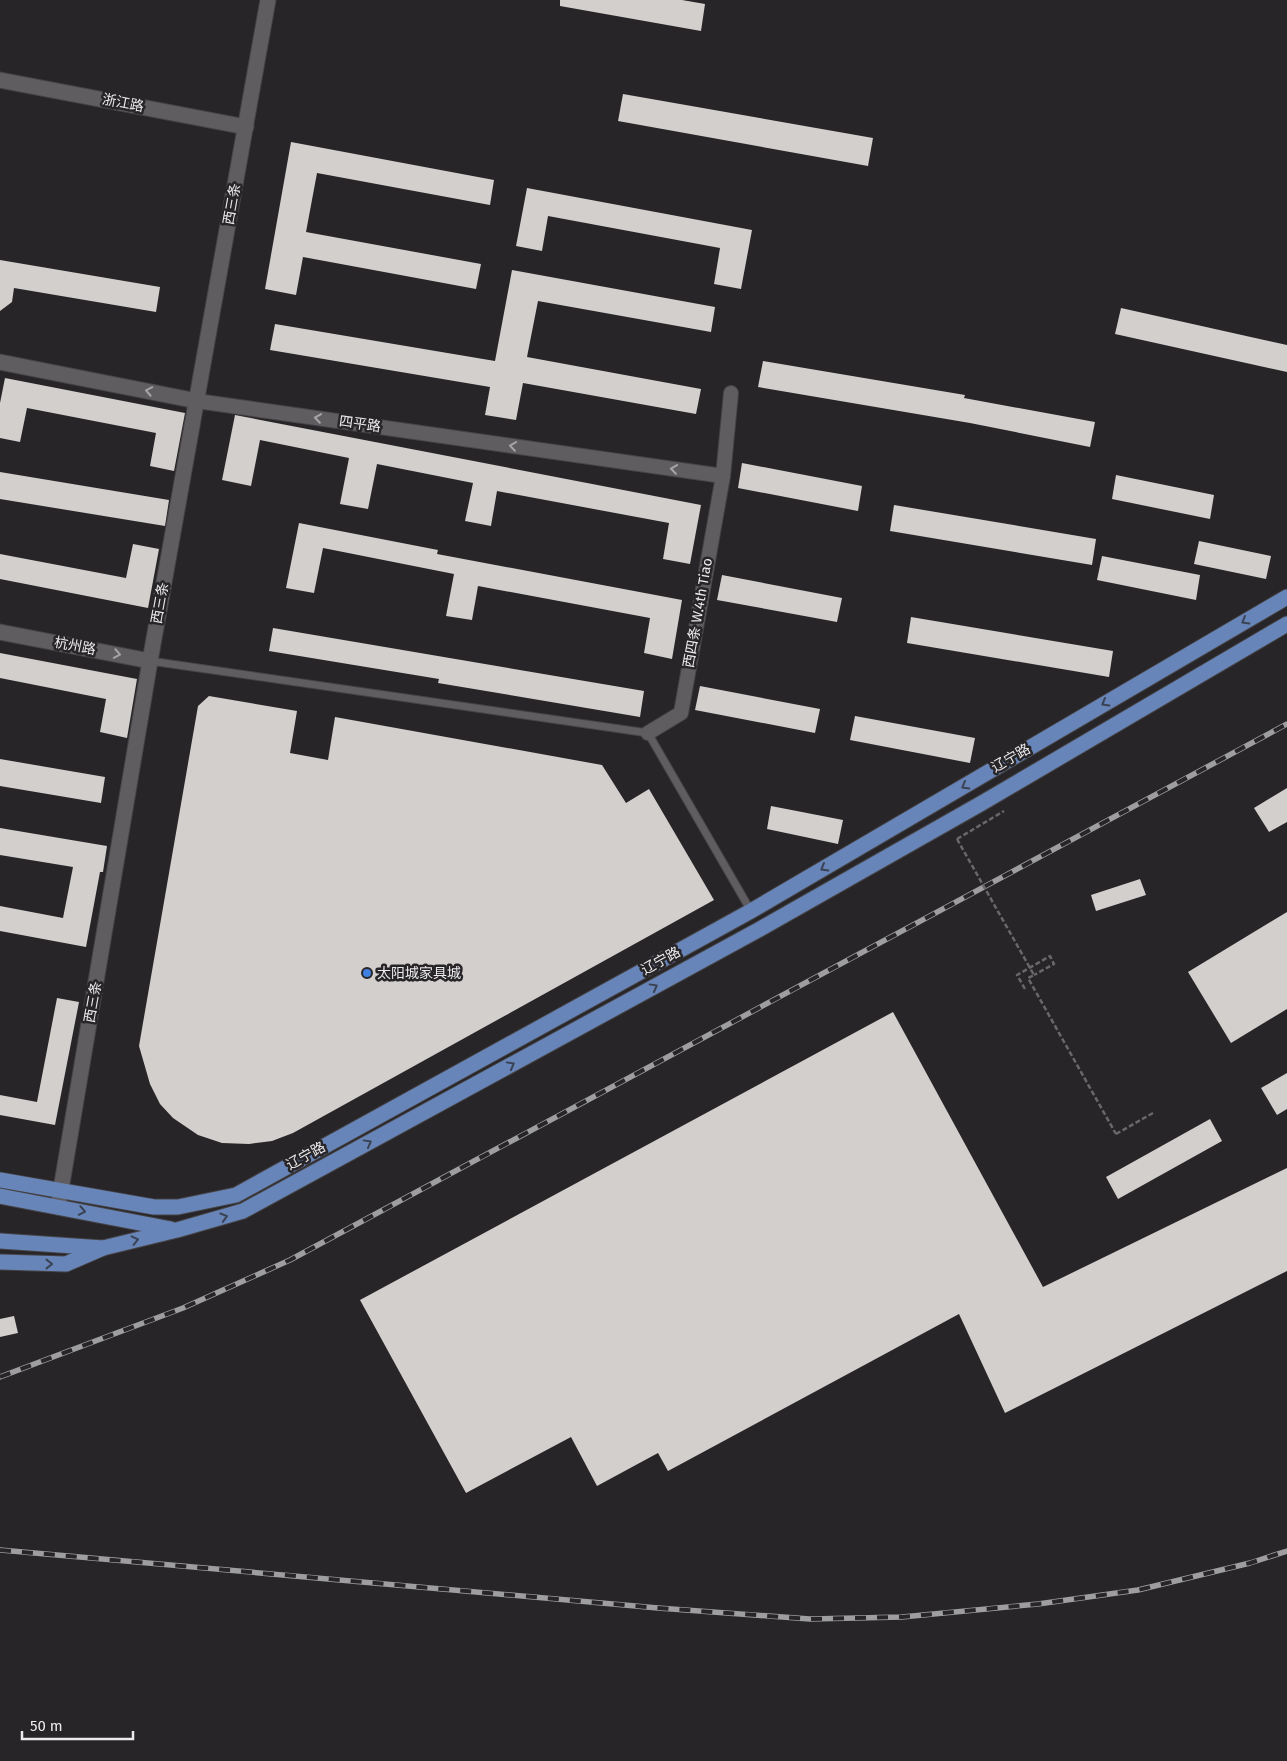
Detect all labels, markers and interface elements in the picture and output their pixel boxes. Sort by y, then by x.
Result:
street label: 浙江路 [101,91,145,115]
street label: 西三条 [220,182,244,226]
one-way arrow [145,387,154,397]
one-way arrow [314,413,322,424]
street label: 四平路 [338,413,382,435]
one-way arrow [509,441,517,452]
one-way arrow [670,464,678,475]
street label: 西四条 W.4th Tiao [680,557,716,669]
street label: 西三条 [148,581,172,625]
one-way arrow [1241,615,1250,625]
street label: 杭州路 [53,634,97,658]
one-way arrow [112,649,121,659]
one-way arrow [1101,697,1110,707]
street label: 辽宁路 [989,740,1033,776]
one-way arrow [961,779,970,789]
one-way arrow [821,861,830,871]
street label: 辽宁路 [639,943,683,979]
place label: 太阳城家具城 [377,965,461,982]
marker: 太阳城家具城 [361,967,373,979]
street label: 西三条 [81,980,105,1024]
one-way arrow [648,984,657,994]
one-way arrow [506,1061,515,1071]
street label: 辽宁路 [284,1138,328,1174]
one-way arrow [363,1139,372,1149]
one-way arrow [78,1206,87,1216]
one-way arrow [219,1212,228,1222]
one-way arrow [131,1235,140,1246]
one-way arrow [45,1259,53,1269]
scale bar [22,1708,134,1740]
text: 50 m [30,1717,63,1735]

